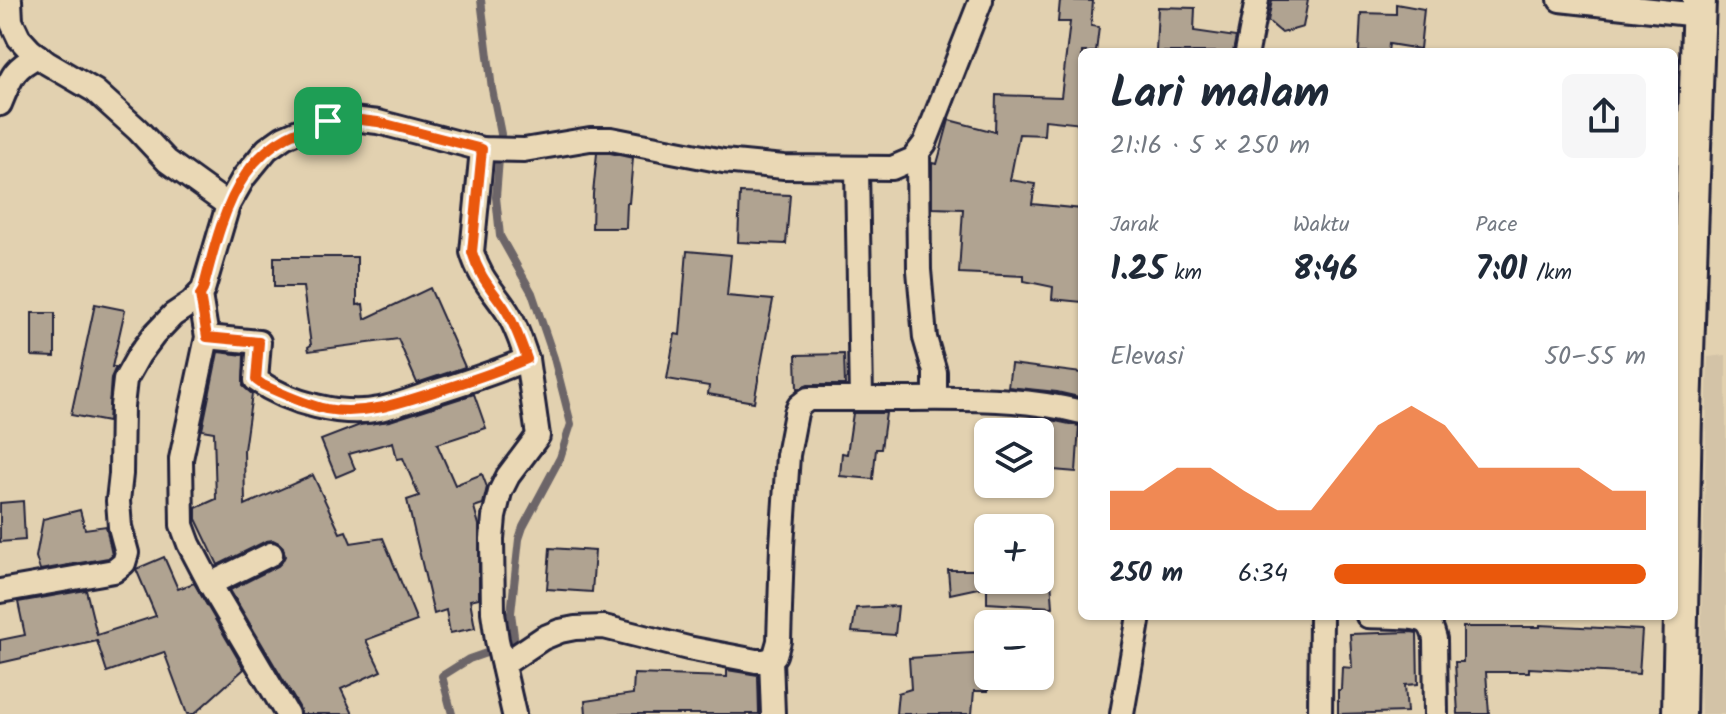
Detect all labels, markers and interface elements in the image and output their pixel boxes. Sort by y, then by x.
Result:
text: Lari malam [1110,60,1329,130]
button: share [1562,74,1646,158]
pin [294,87,362,155]
icon: arrive [306,99,350,143]
text: 21:16 · 5 × 250 m [1110,125,1310,167]
text: Jarak [1110,208,1159,243]
text: Waktu [1293,208,1350,243]
text: Pace [1475,208,1517,243]
text: 1.25 [1110,243,1165,297]
text: 8:46 [1293,243,1358,297]
text: 7:01 [1475,243,1527,297]
text: km [1165,256,1202,291]
text: /km [1527,256,1572,291]
text: Elevasi [1110,336,1184,378]
text: 50–55 m [1544,336,1646,378]
map controls [974,418,1054,690]
button: layers [974,418,1054,498]
button: + [974,514,1054,594]
text: 250 m [1110,553,1183,595]
text: 6:34 [1238,553,1288,595]
button: − [974,610,1054,690]

